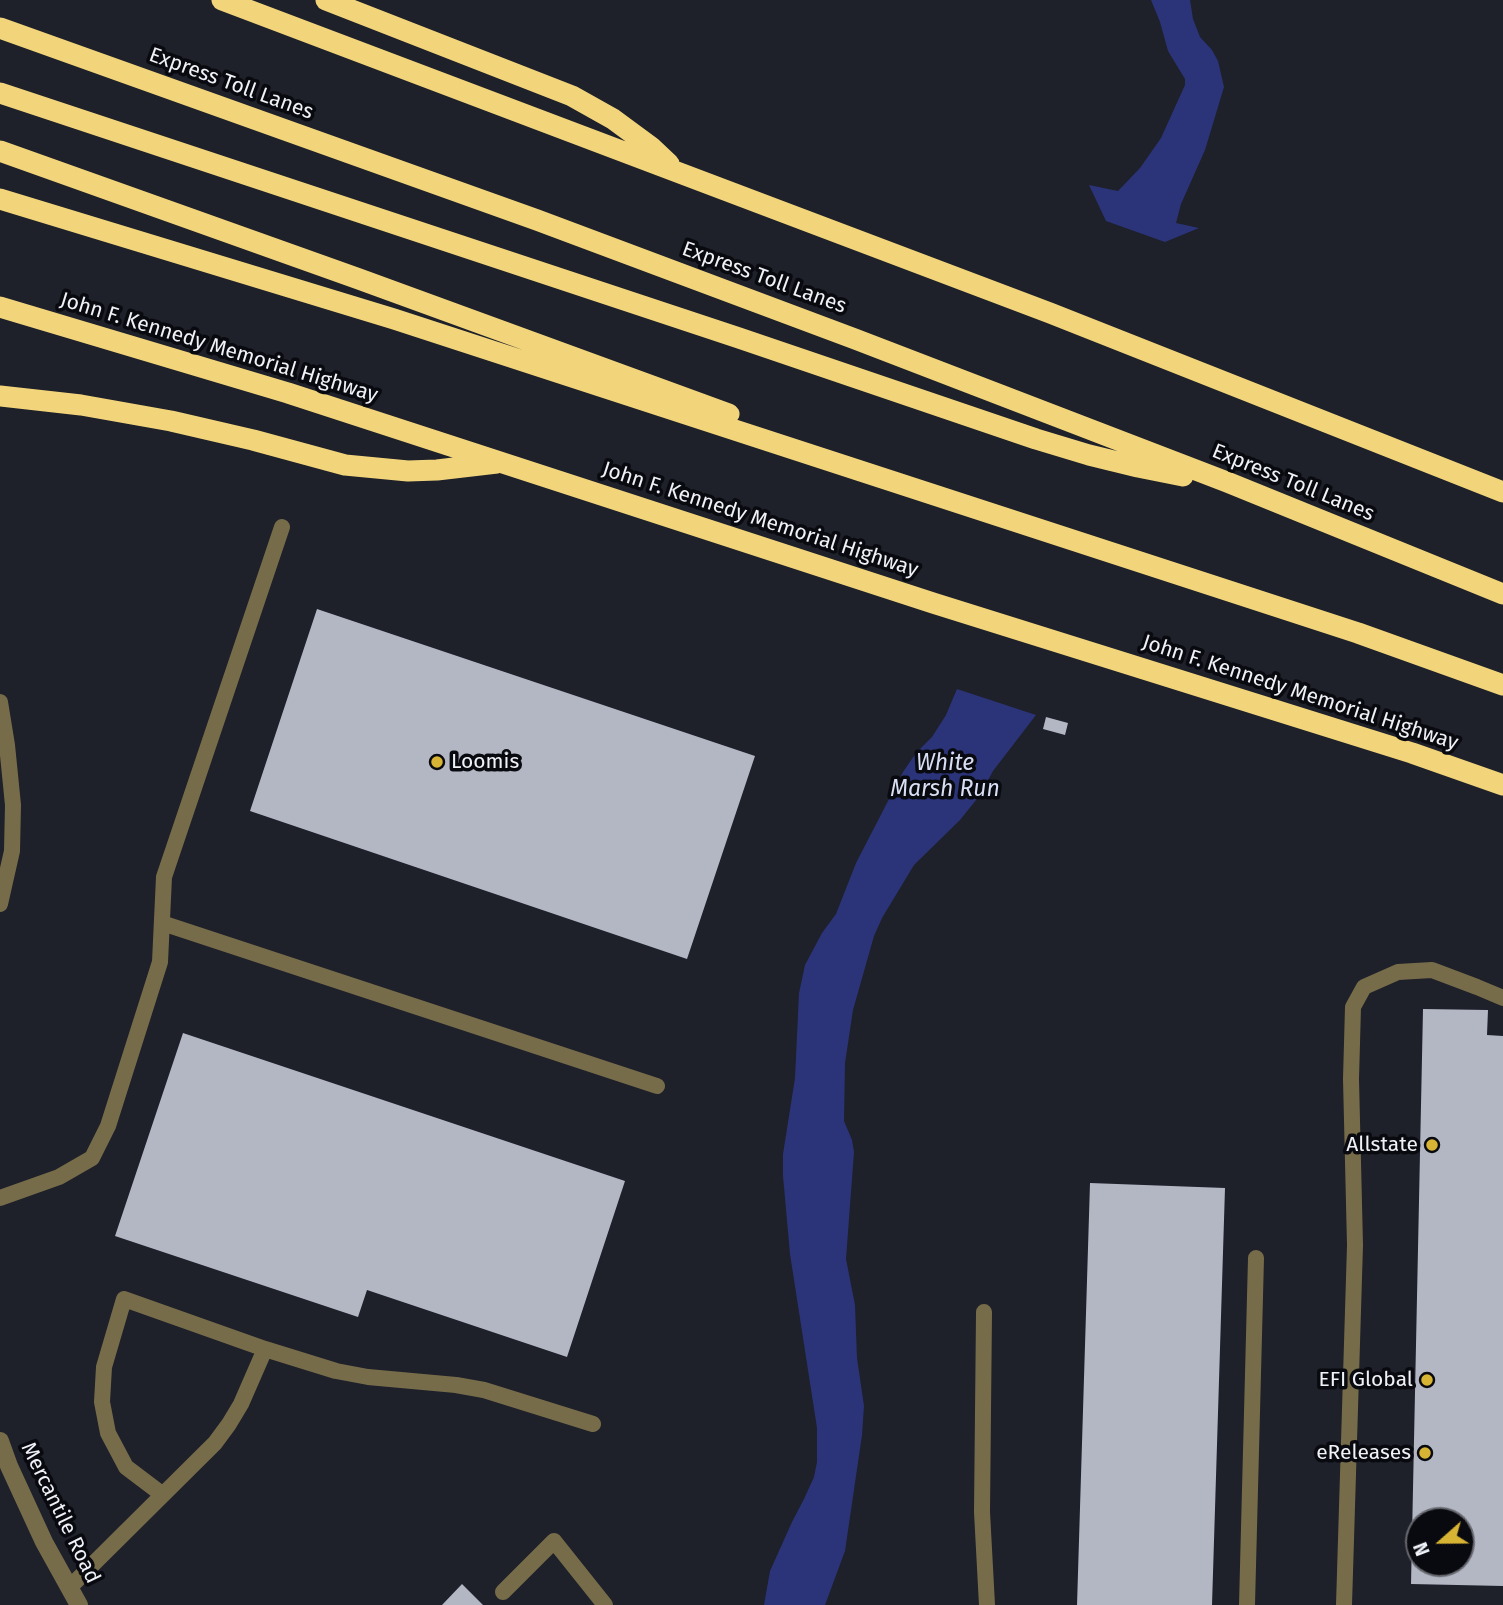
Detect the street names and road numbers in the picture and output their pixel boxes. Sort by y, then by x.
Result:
street label: Express Toll Lanes [145,43,317,125]
street label: Express Toll Lanes [678,237,850,319]
street label: John F. Kennedy Memorial Highway [57,288,381,408]
street label: Express Toll Lanes [1208,439,1378,527]
street label: John F. Kennedy Memorial Highway [599,457,921,583]
street label: John F. Kennedy Memorial Highway [1139,630,1461,756]
street label: Mercantile Road [15,1438,105,1588]

